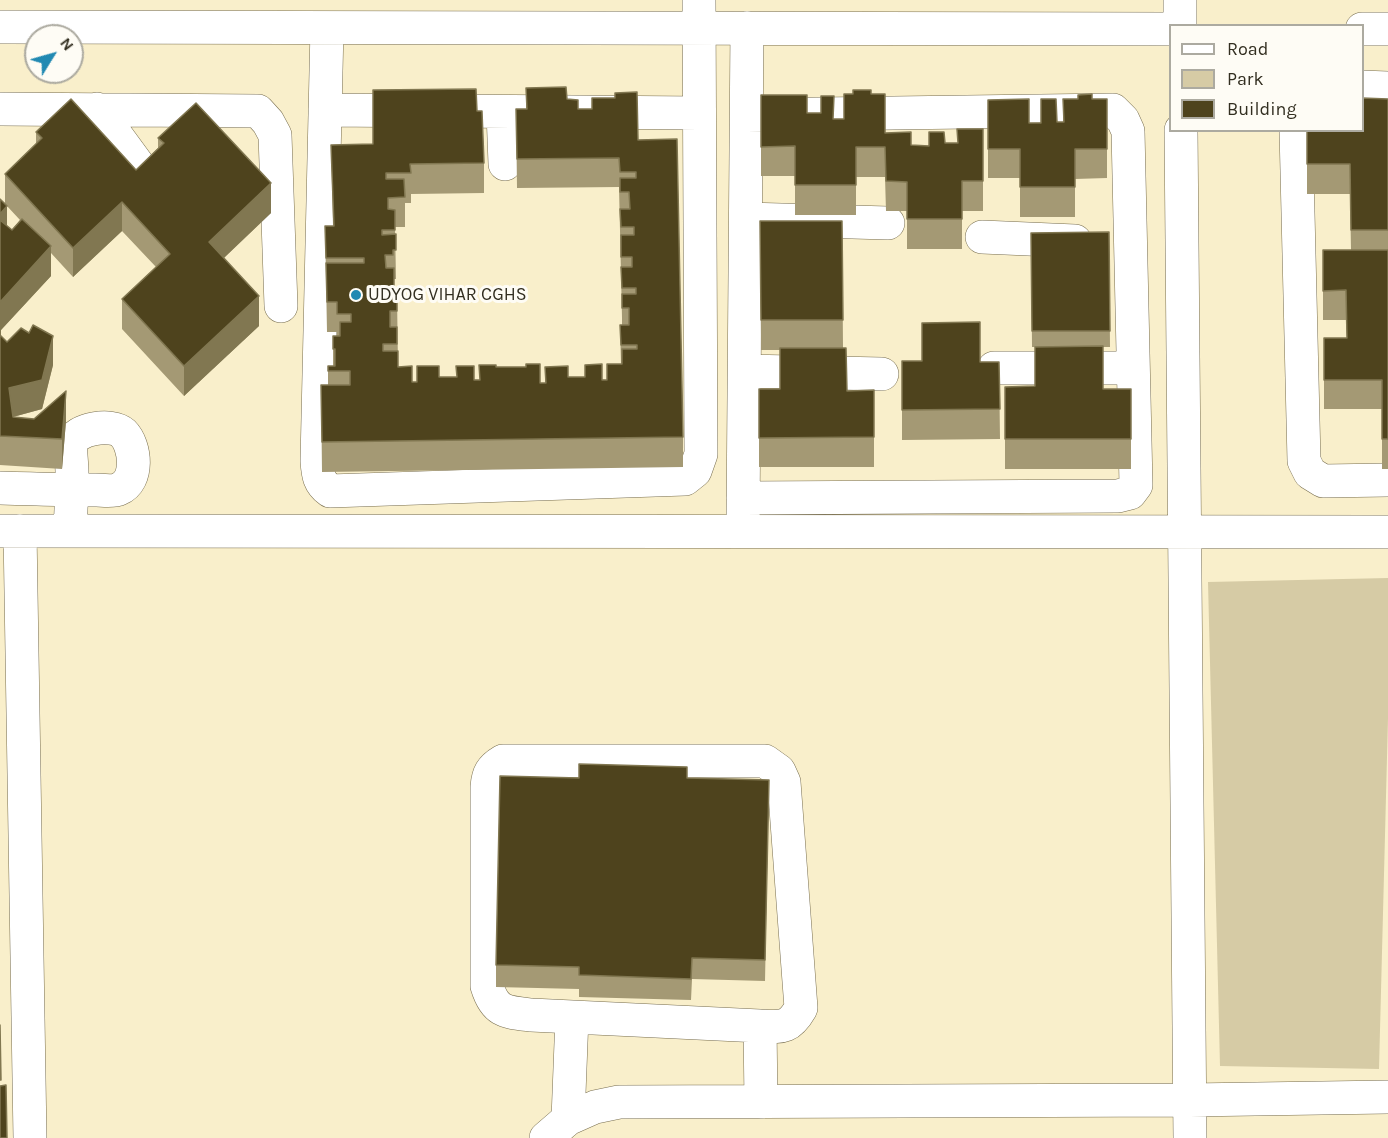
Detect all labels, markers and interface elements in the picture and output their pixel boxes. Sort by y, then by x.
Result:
north arrow [24,24,84,84]
legend [1169,24,1364,132]
text: N [56,34,78,54]
text: Road [1227,38,1268,60]
text: Park [1227,68,1264,90]
text: Building [1227,98,1297,120]
place label: UDYOG VIHAR CGHS [368,284,527,306]
marker: UDYOG VIHAR CGHS [349,288,363,302]

